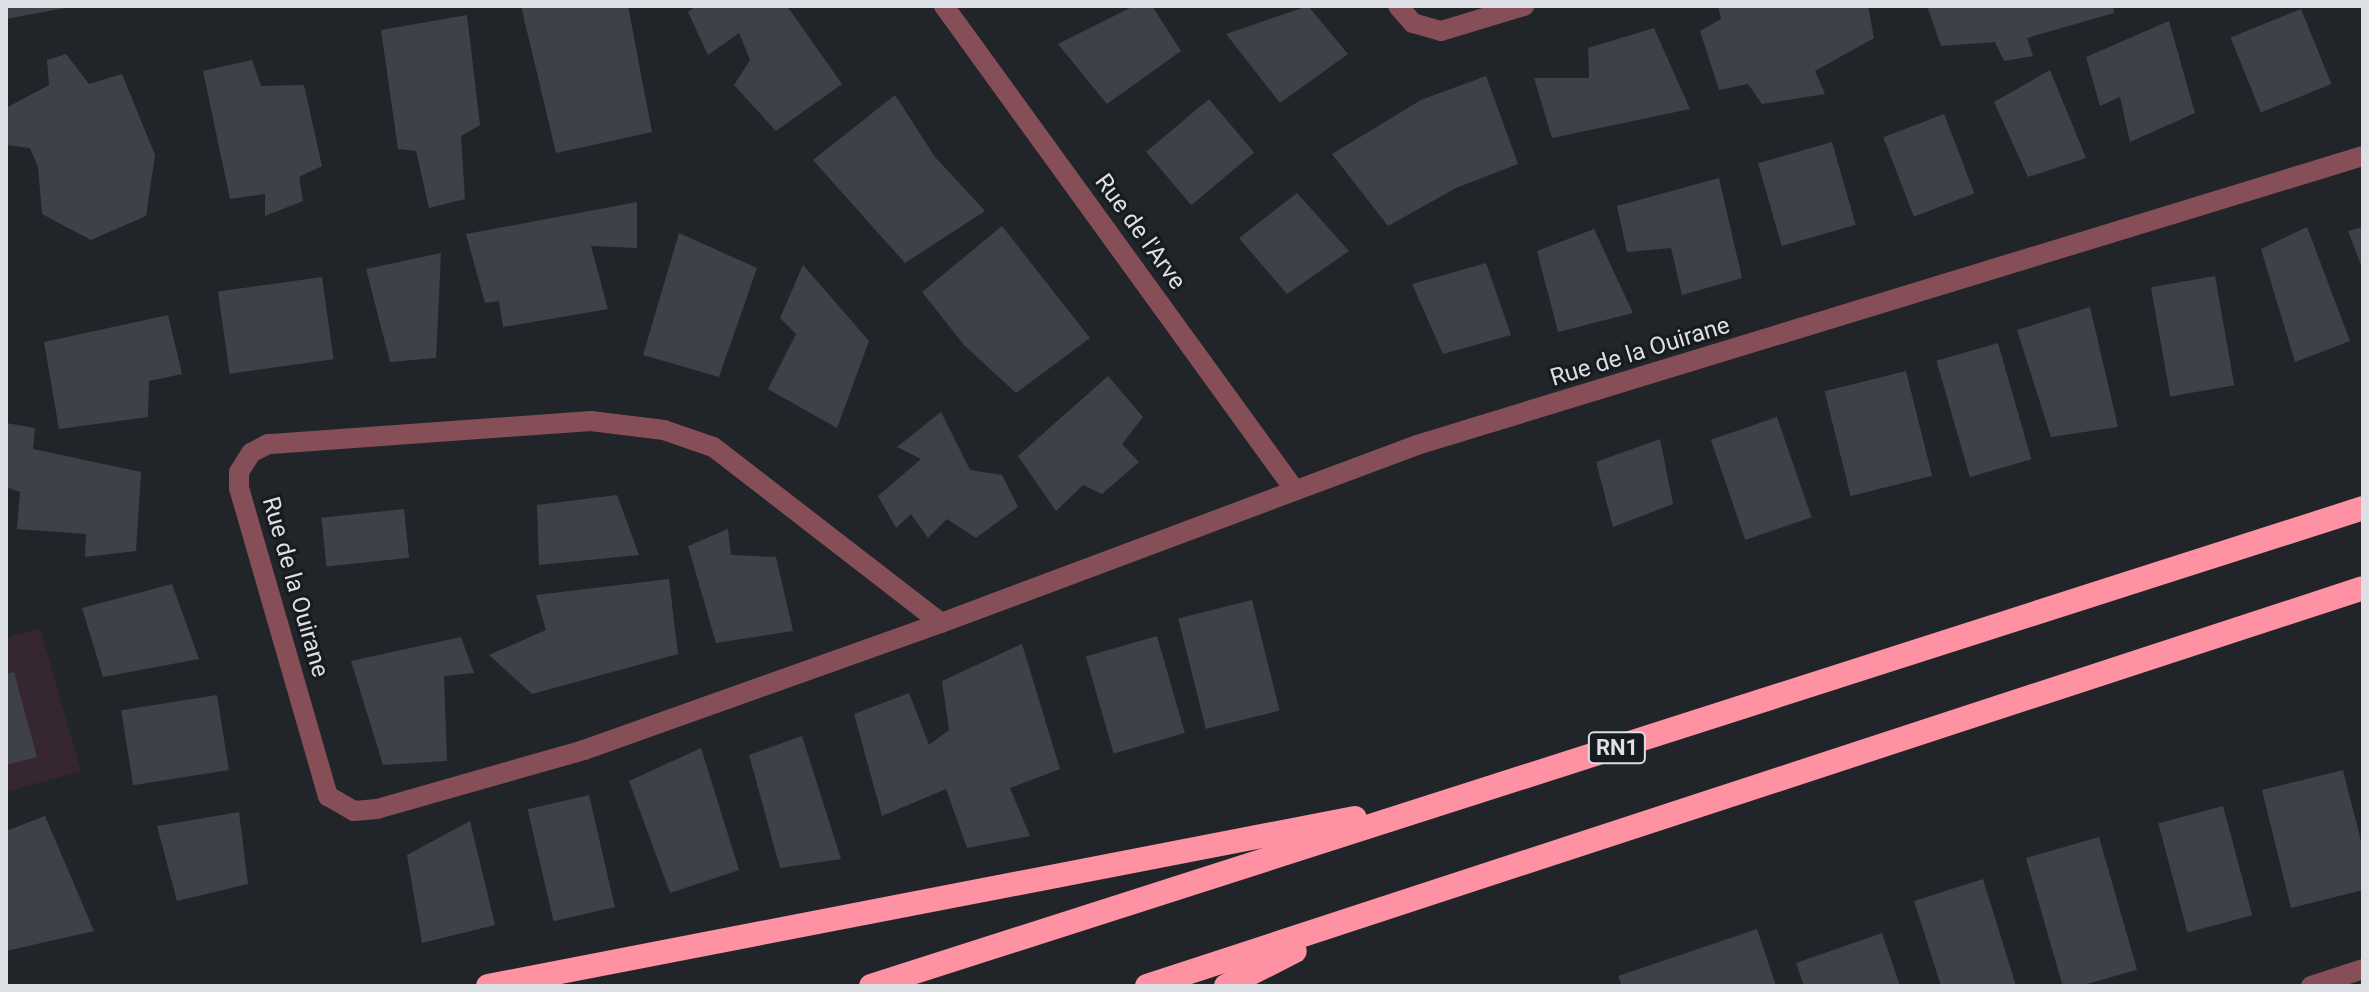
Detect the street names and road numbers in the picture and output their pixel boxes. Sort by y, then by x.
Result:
street label: Rue de l'Arve [1088,169,1192,295]
street label: Rue de la Ouirane [1547,311,1733,393]
street label: Rue de la Ouirane [256,494,334,680]
road number: RN1 [1587,730,1647,766]

